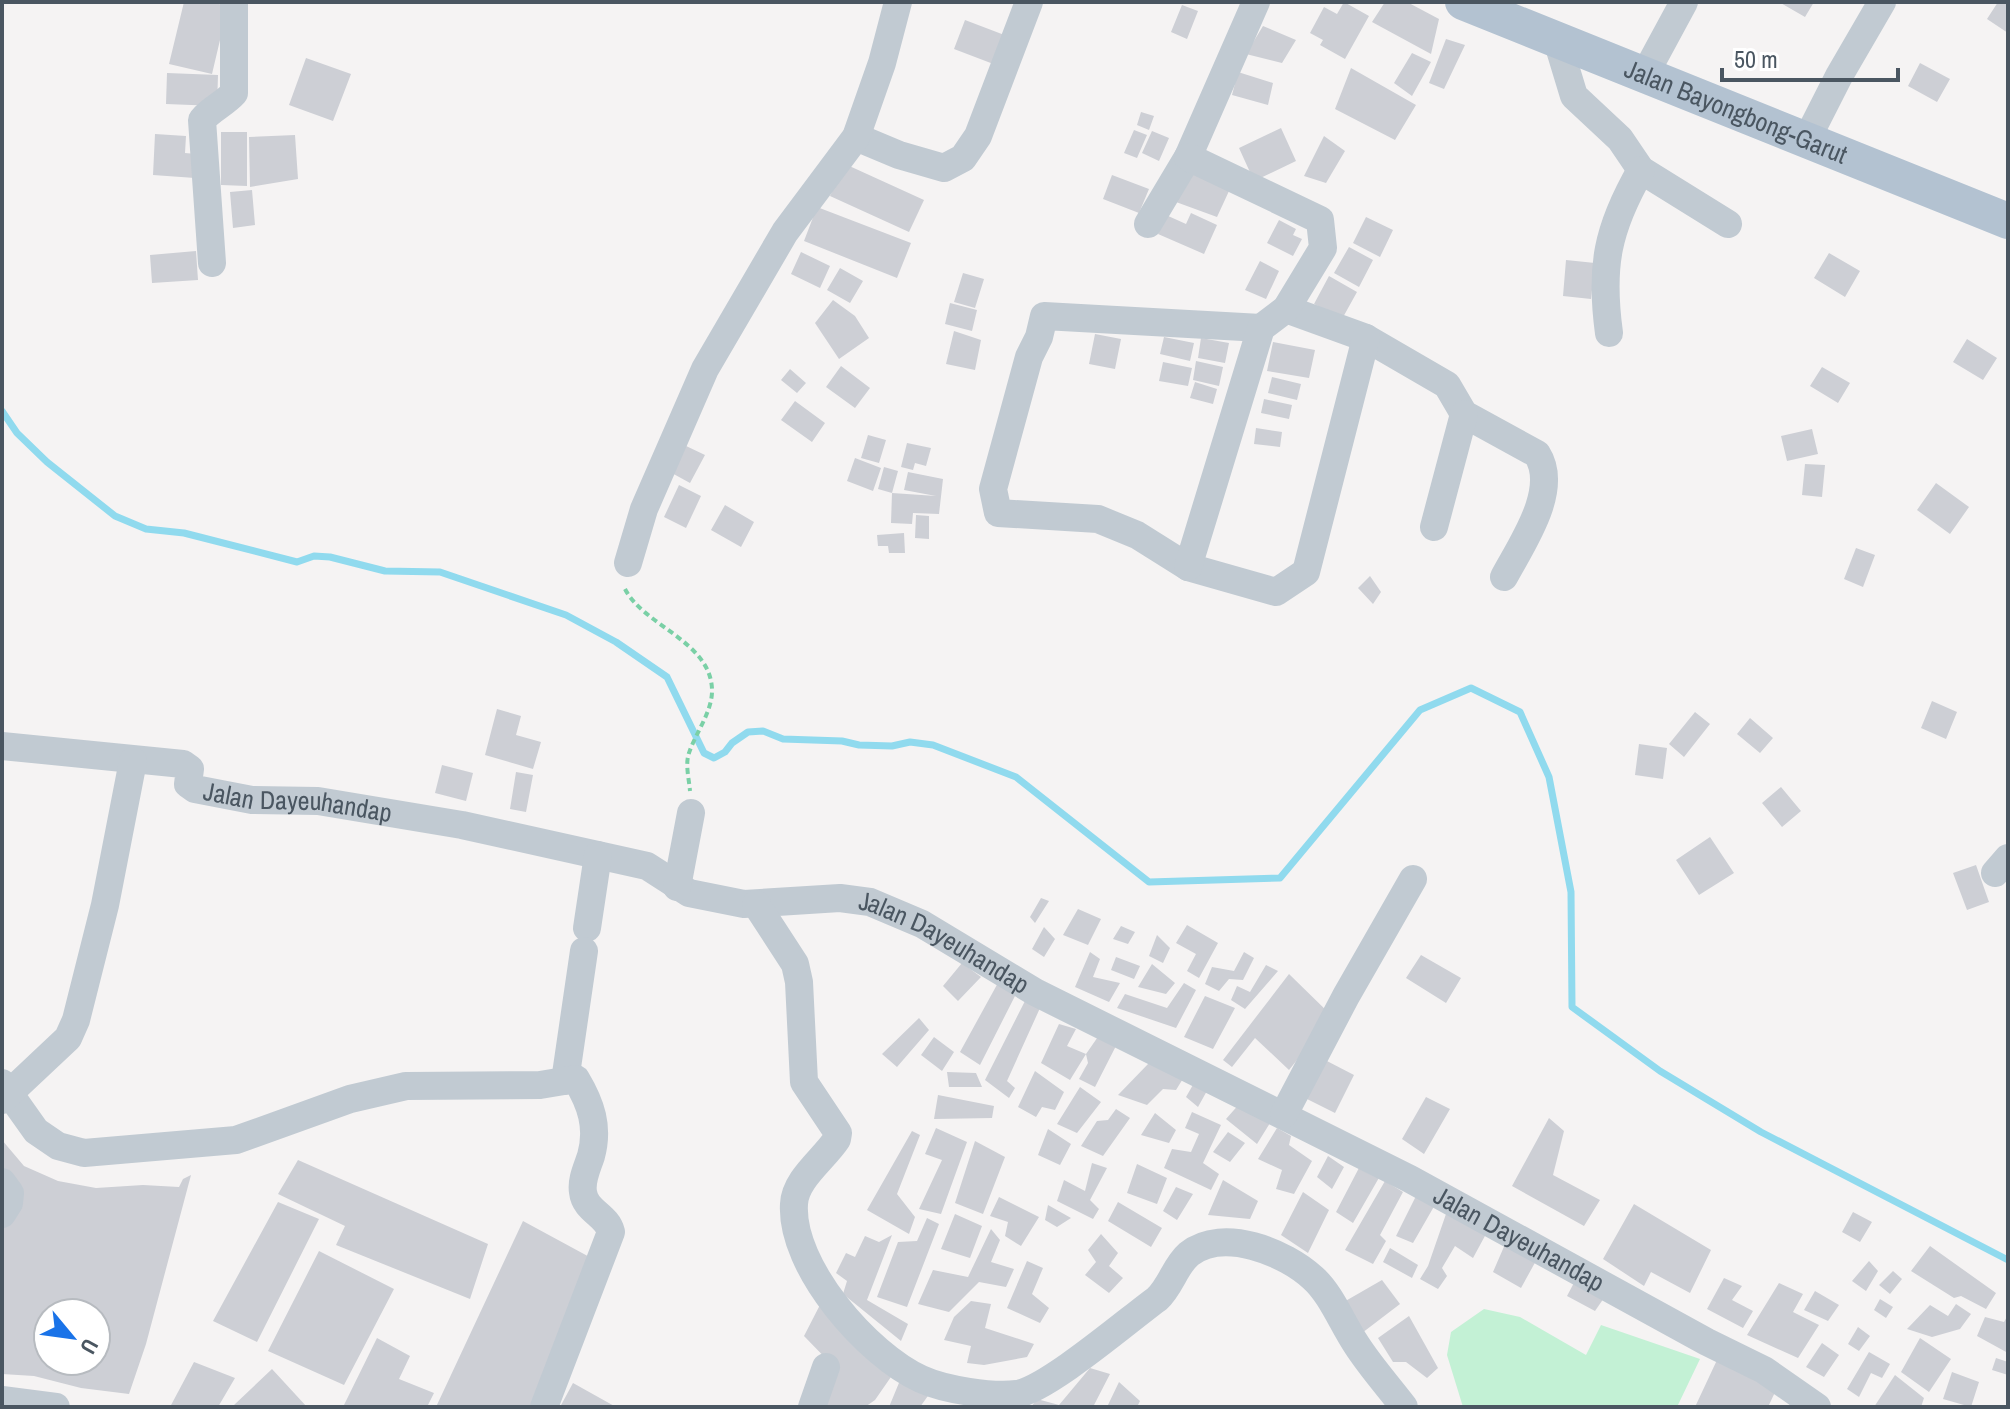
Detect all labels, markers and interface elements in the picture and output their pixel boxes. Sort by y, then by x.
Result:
scale bar [1722,32,1898,82]
text: 50 m [1734,43,1778,75]
street label: Jalan Bayongbong-Garut [1619,51,1853,172]
street label: Jalan Dayeuhandap [201,773,395,830]
street label: Jalan Dayeuhandap [857,883,1036,1002]
street label: Jalan Dayeuhandap [1428,1177,1611,1299]
north arrow [32,1297,112,1377]
text: U [73,1334,106,1360]

